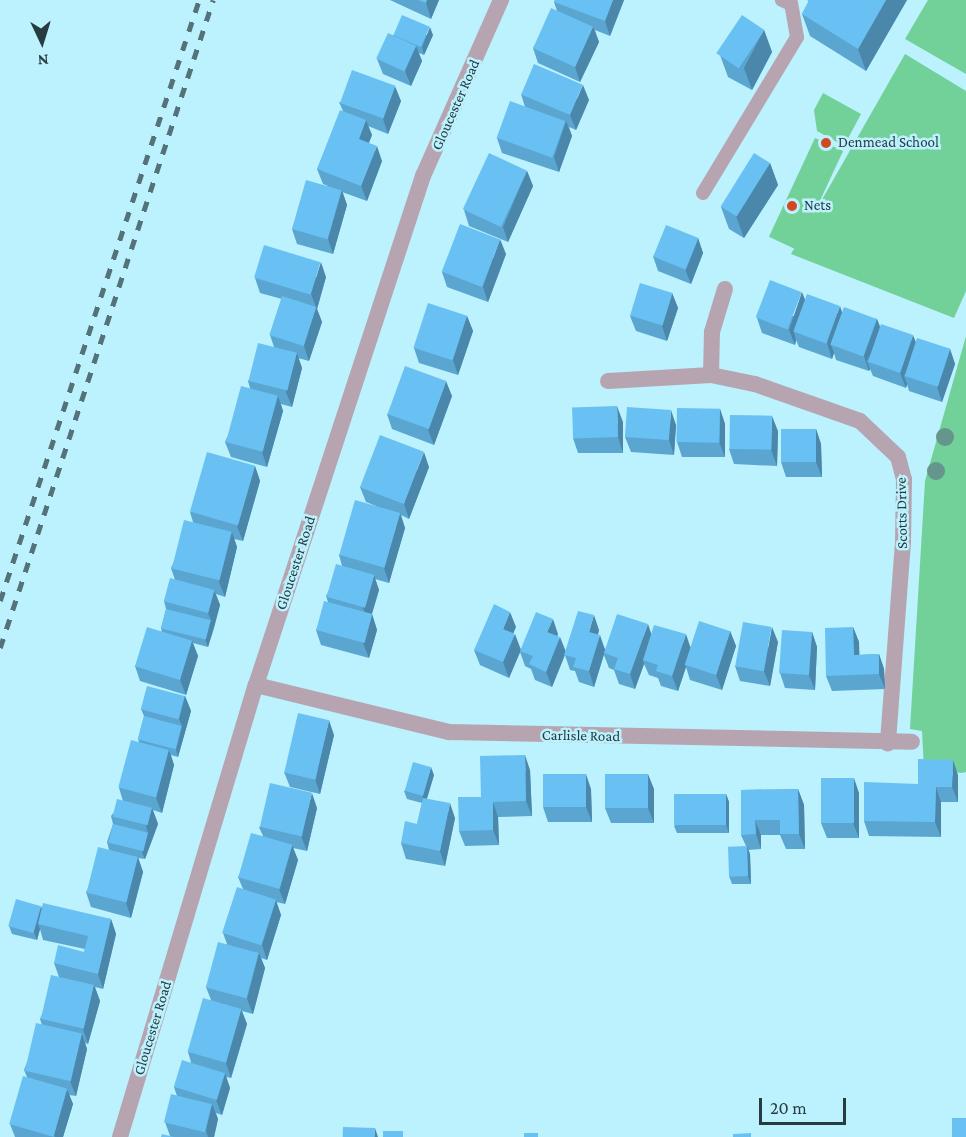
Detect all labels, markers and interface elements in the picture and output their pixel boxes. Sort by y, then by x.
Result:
north arrow [12,12,72,72]
text: N [37,52,49,69]
street label: Gloucester Road [428,57,484,153]
place label: Denmead School [838,134,939,152]
marker: Denmead School [819,136,833,150]
place label: Nets [804,197,831,215]
marker: Nets [785,199,799,213]
street label: Scotts Drive [892,477,912,549]
street label: Gloucester Road [272,514,320,612]
street label: Carlisle Road [542,726,620,746]
street label: Gloucester Road [130,979,176,1077]
scale bar [762,1086,849,1124]
text: 20 m [770,1098,807,1118]

